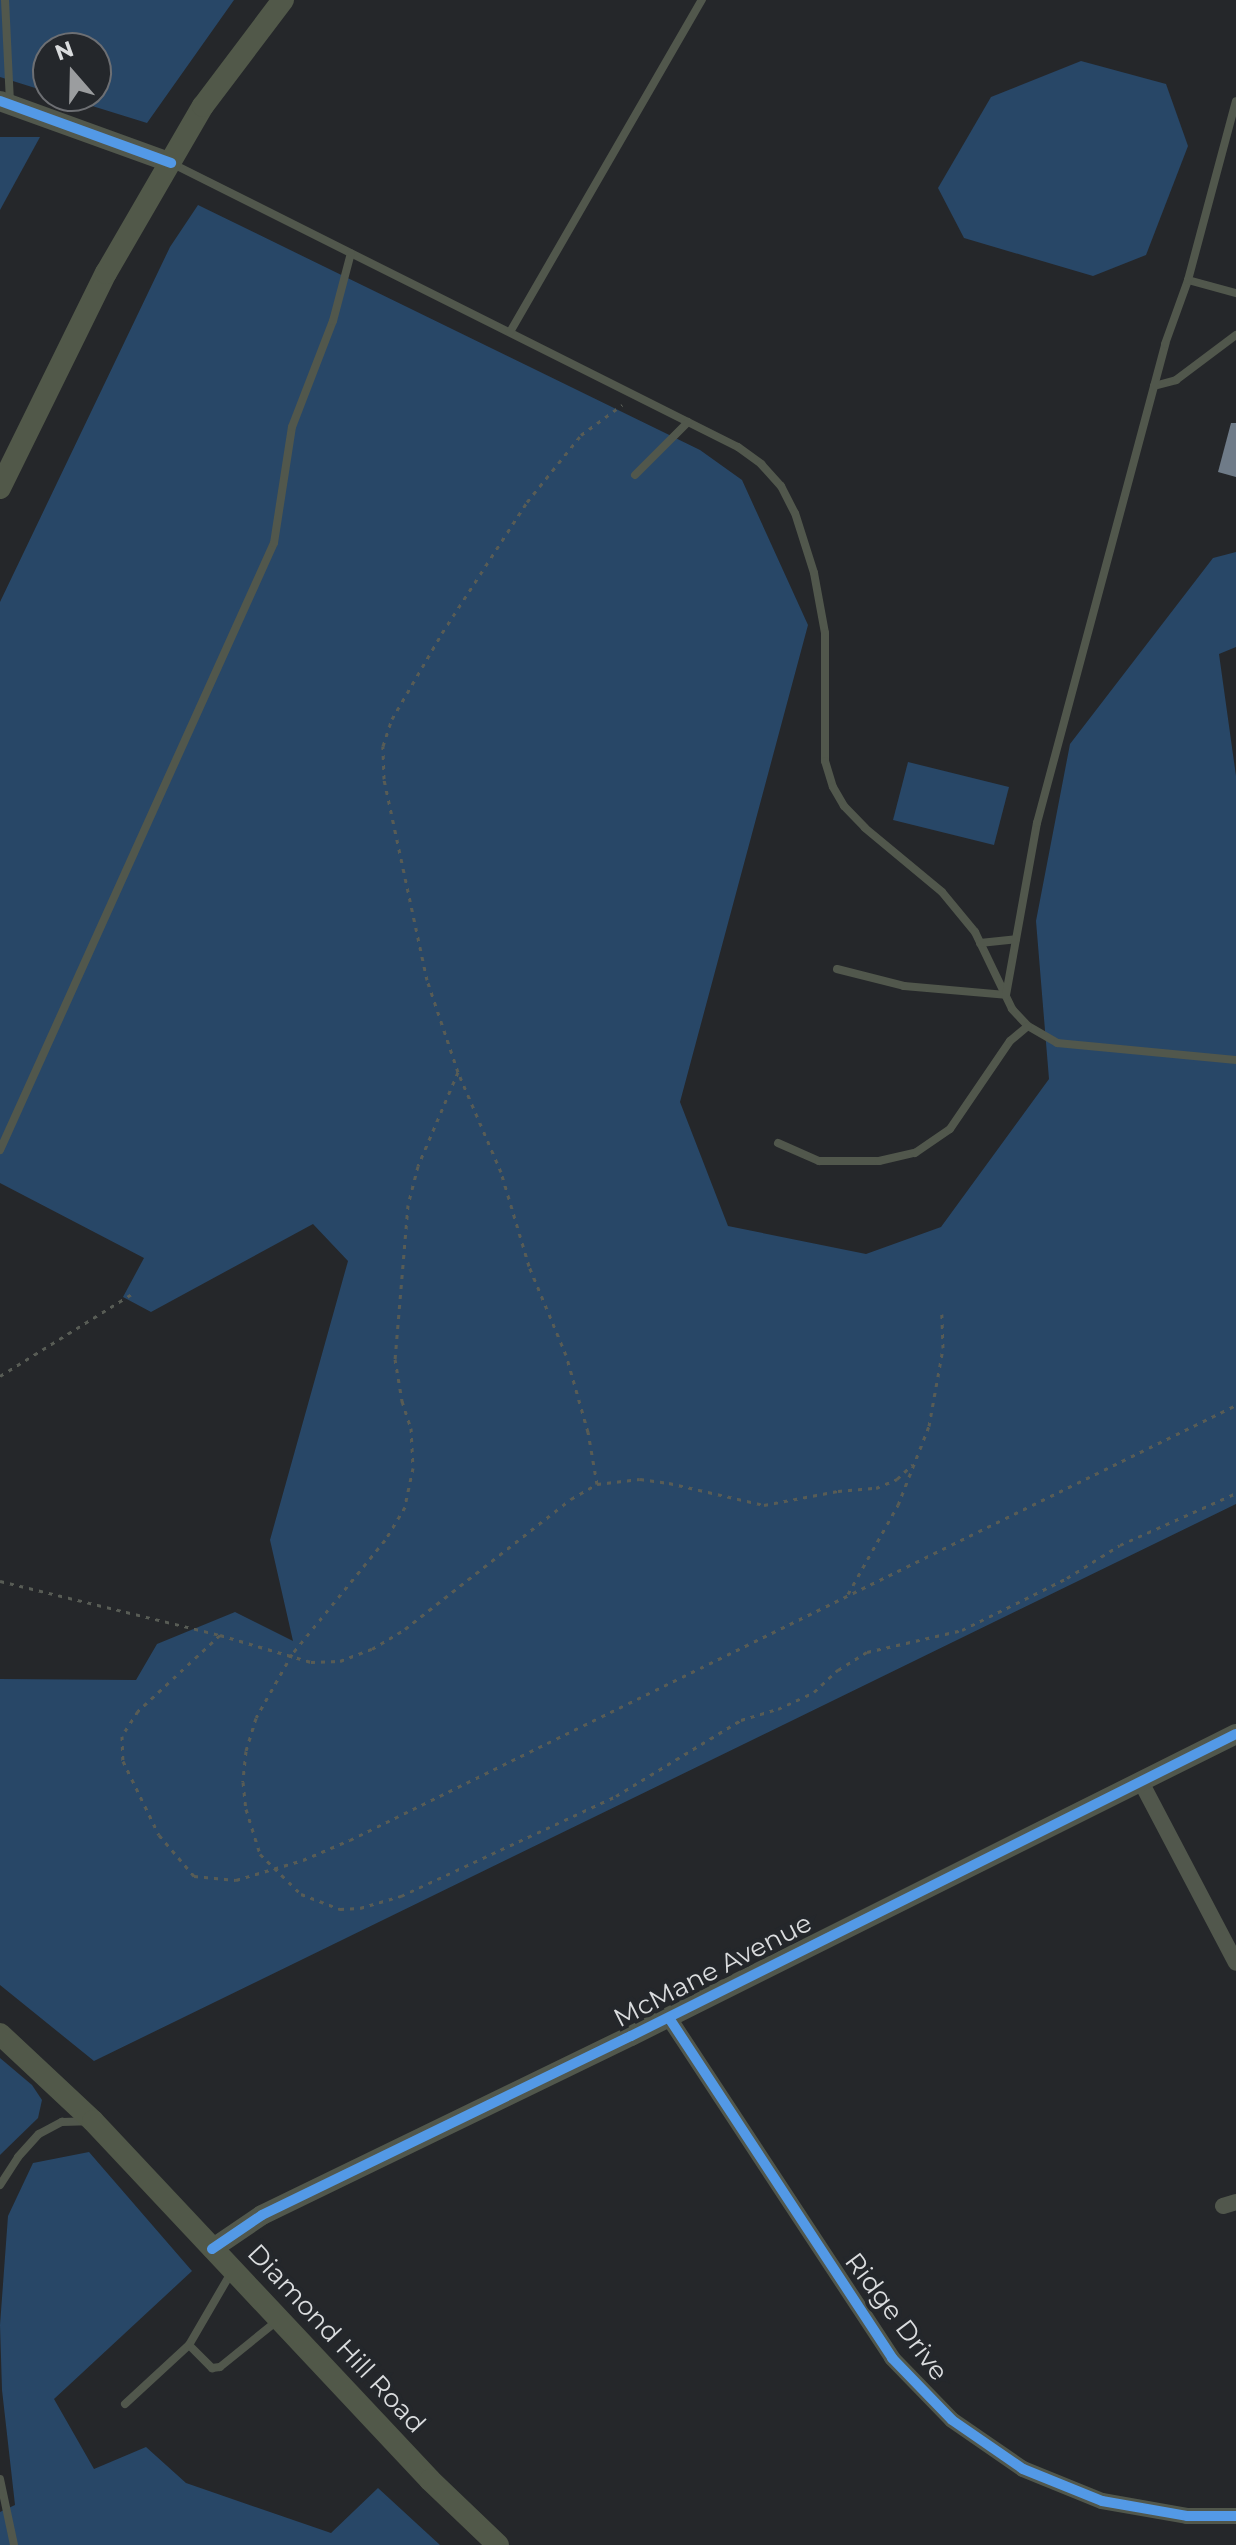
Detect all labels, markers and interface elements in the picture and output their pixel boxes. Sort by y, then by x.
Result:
north arrow [32,32,112,112]
text: N [51,35,77,67]
street label: McMane Avenue [609,1908,817,2034]
street label: Diamond Hill Road [240,2238,432,2440]
street label: Ridge Drive [838,2247,954,2387]

